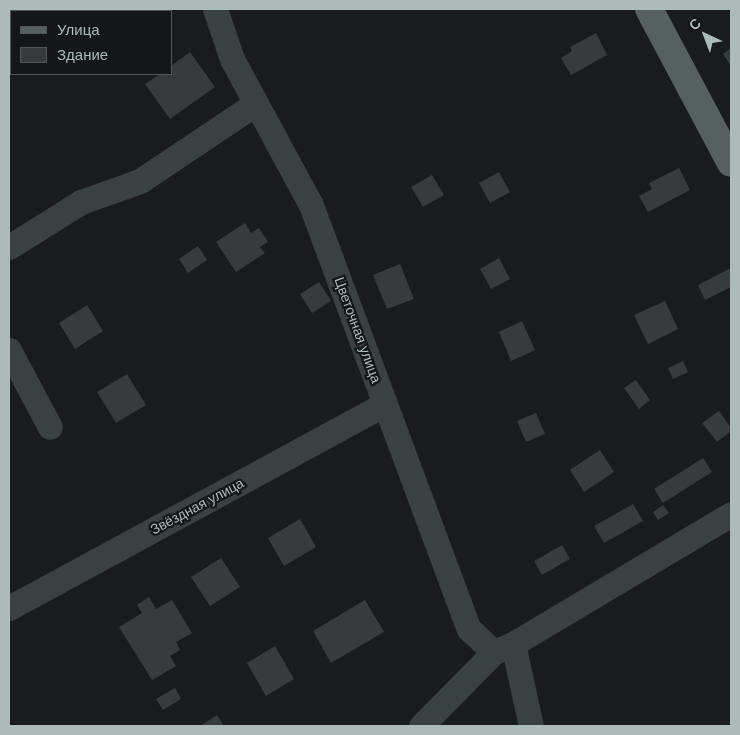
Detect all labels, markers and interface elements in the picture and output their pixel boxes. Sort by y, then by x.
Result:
legend [10,10,172,75]
north arrow [680,10,730,60]
text: С [686,15,704,33]
text: Улица [57,21,100,38]
text: Здание [57,46,108,63]
street label: Цветочная улица [331,275,385,385]
street label: Звёздная улица [147,474,247,538]

